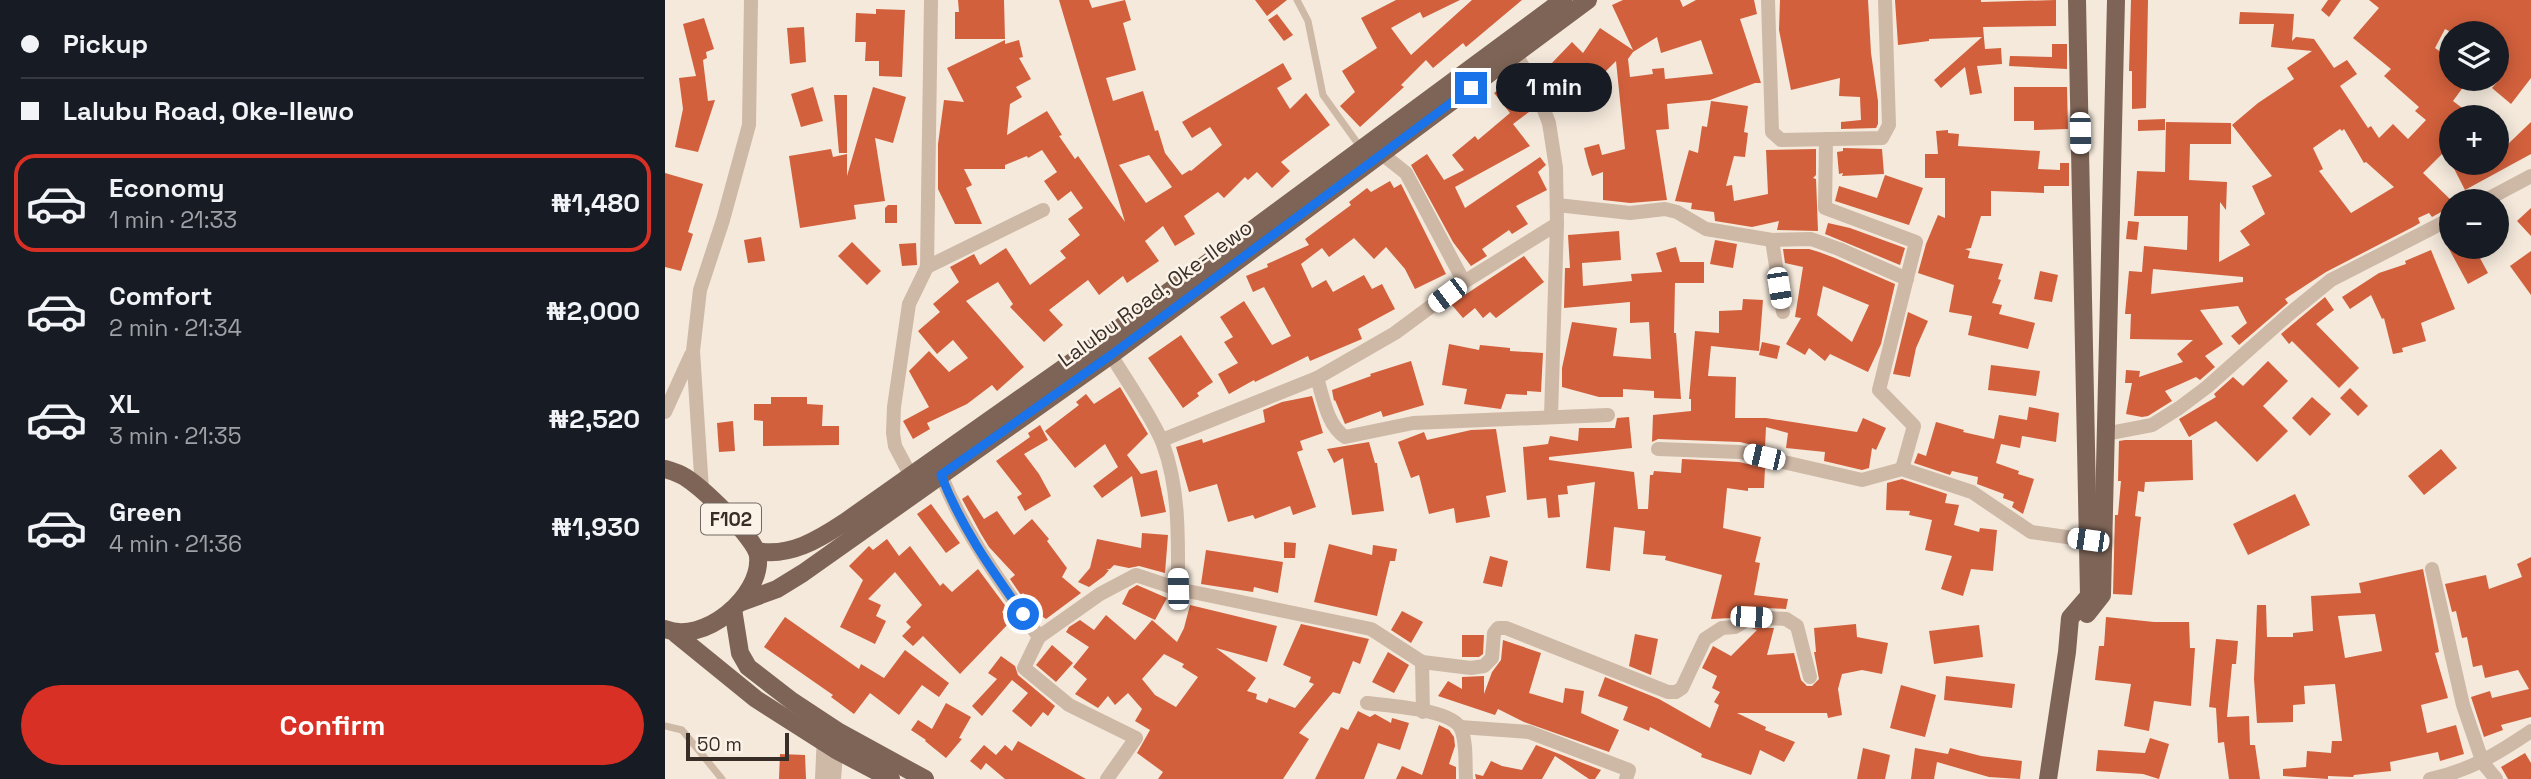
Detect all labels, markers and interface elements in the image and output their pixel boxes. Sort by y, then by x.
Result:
map controls [2439,21,2509,259]
button: layers [2439,21,2509,91]
text: Pickup [63,27,148,61]
callout: 1 min [1495,64,1611,112]
route end [1455,72,1487,104]
text: 1 min [1526,72,1582,102]
text: Lalubu Road, Oke-Ilewo [63,94,354,128]
button: + [2439,105,2509,175]
car [2070,112,2091,154]
text: Economy [109,171,225,205]
icon: car [25,172,88,235]
text: ₦1,480 [551,186,640,220]
button: − [2439,189,2509,259]
text: 1 min · 21:33 [109,205,237,235]
street label: Lalubu Road, Oke-Ilewo [1053,213,1257,373]
car [1766,266,1793,310]
car [1424,274,1471,316]
text: Comfort [109,279,212,313]
icon: car [25,280,88,343]
text: ₦2,000 [546,294,640,328]
text: 2 min · 21:34 [109,313,242,343]
text: XL [109,387,140,421]
icon: car [25,388,88,451]
text: ₦2,520 [548,402,640,436]
text: 3 min · 21:35 [109,421,241,451]
car [1742,442,1787,472]
text: Green [109,495,182,529]
icon: car [25,496,88,559]
road number: F102 [701,504,761,534]
text: ₦1,930 [551,510,640,544]
car [2066,527,2111,553]
text: 4 min · 21:36 [109,529,242,559]
car [1168,568,1189,610]
route start [1007,598,1039,630]
car [1730,605,1773,629]
button: Confirm [21,685,644,765]
scale bar [686,730,789,762]
text: 50 m [697,732,742,757]

